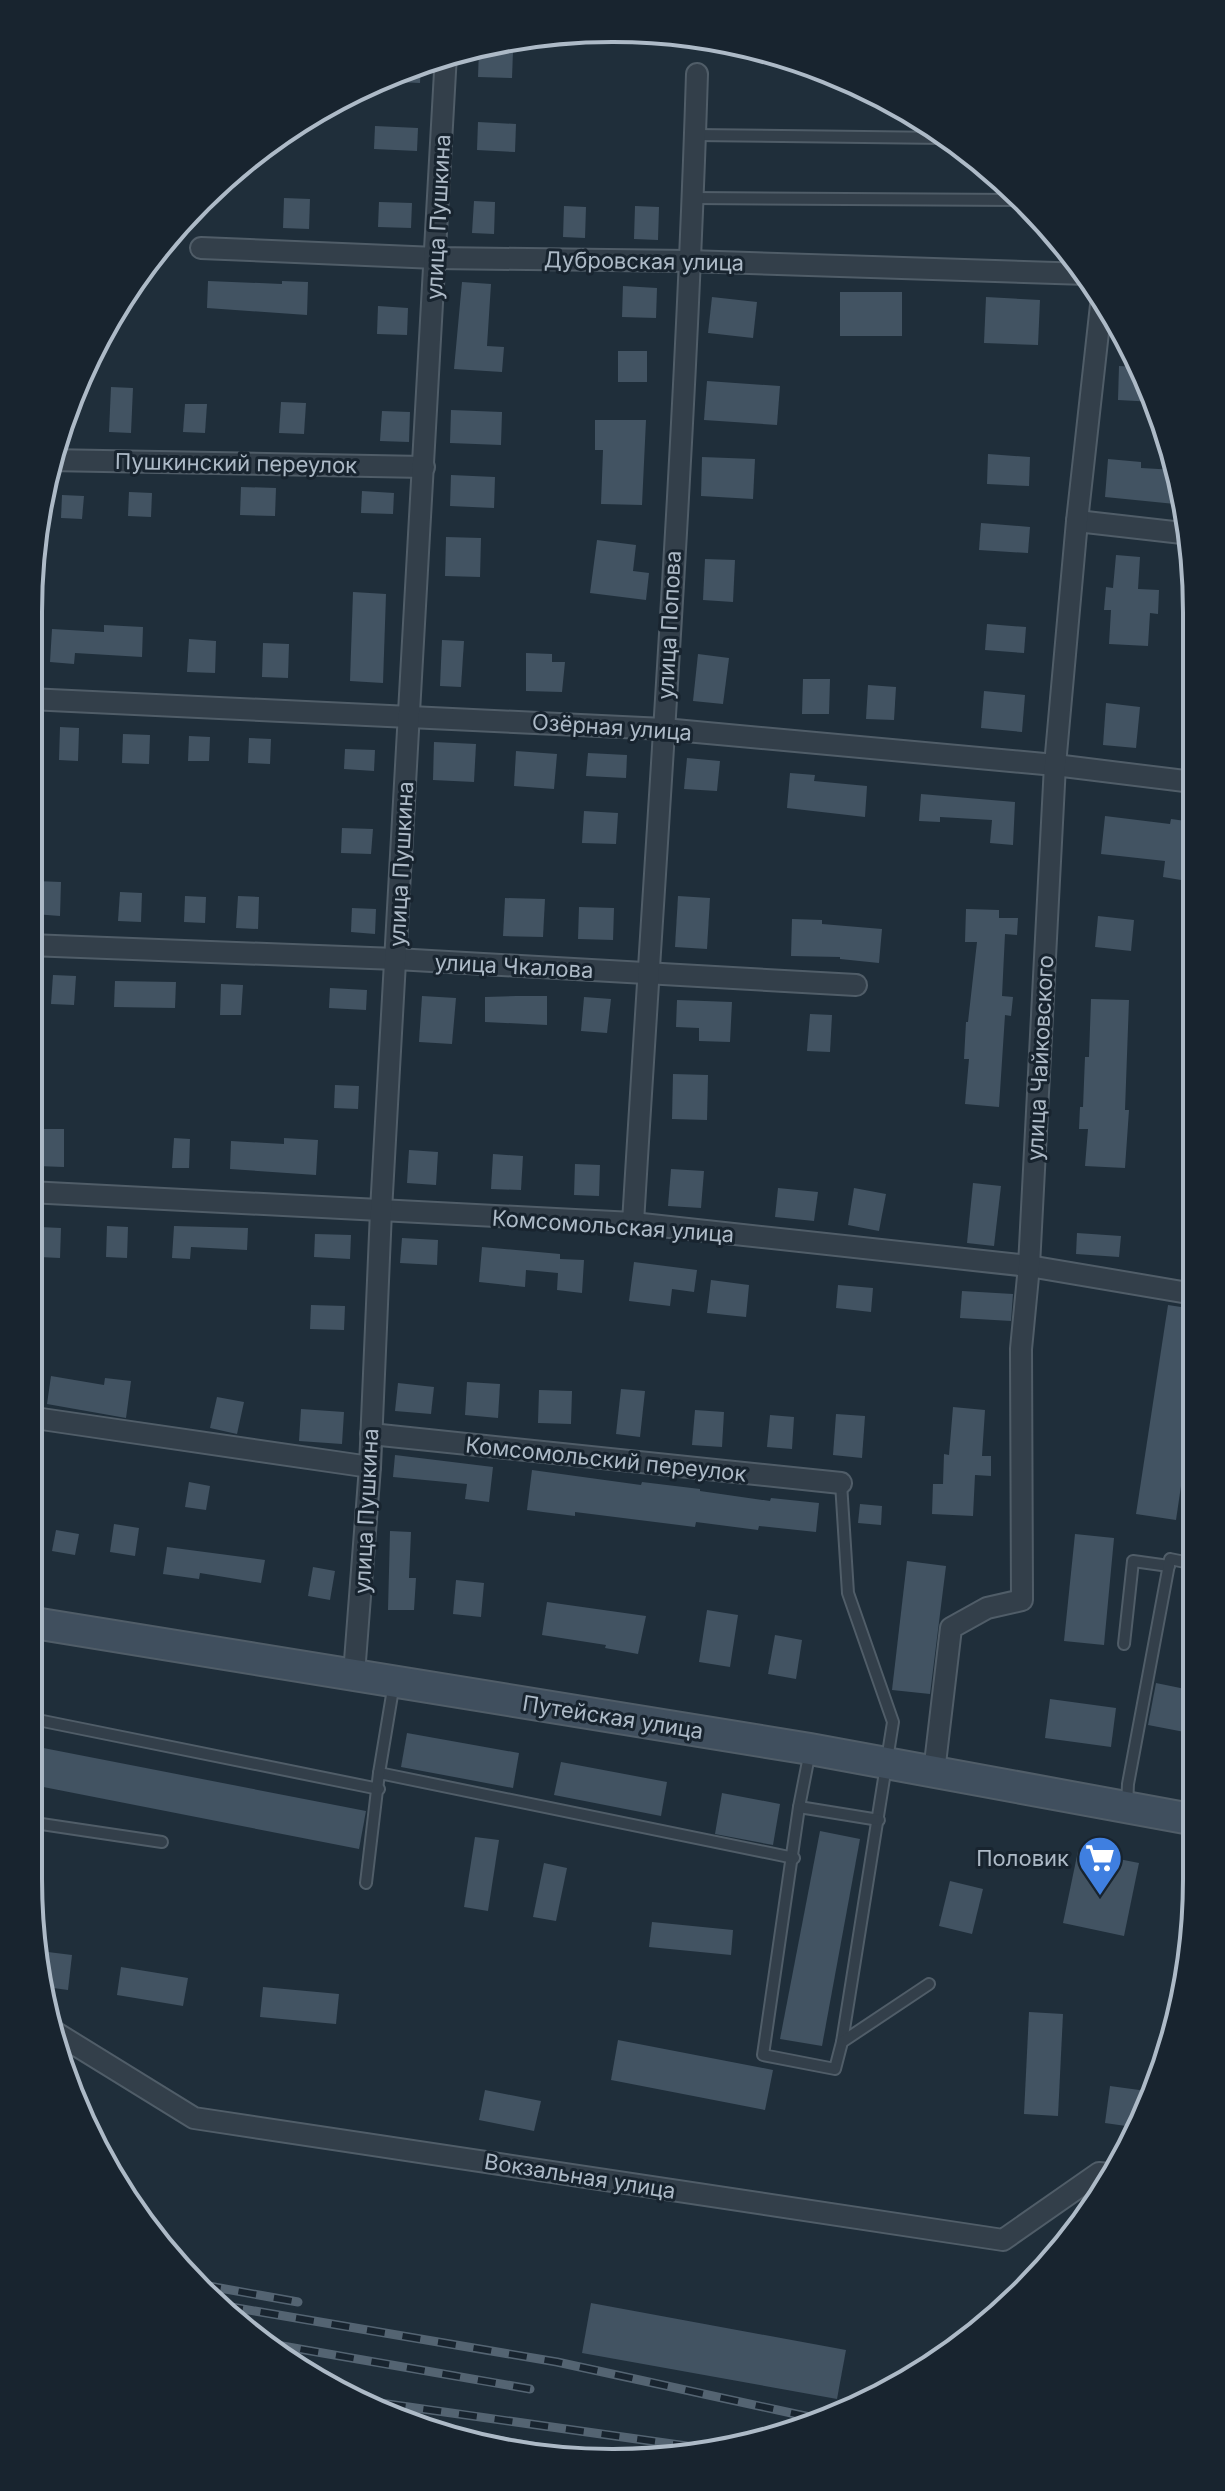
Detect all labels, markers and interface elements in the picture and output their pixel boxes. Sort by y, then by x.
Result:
street label: улица Пушкина [421,133,455,301]
street label: Дубровская улица [544,246,744,276]
street label: Пушкинский переулок [115,448,357,478]
street label: улица Попова [652,550,686,700]
street label: Озёрная улица [531,708,693,746]
street label: улица Пушкина [384,780,418,948]
street label: улица Чкалова [434,949,594,983]
street label: улица Чайковского [1022,954,1058,1162]
street label: Комсомольская улица [491,1205,735,1247]
street label: улица Пушкина [349,1427,383,1595]
street label: Комсомольский переулок [464,1431,748,1487]
street label: Путейская улица [521,1690,705,1744]
supermarket icon: Половик [1076,1834,1124,1897]
place label: Половик [976,1845,1069,1871]
street label: Вокзальная улица [482,2148,678,2204]

